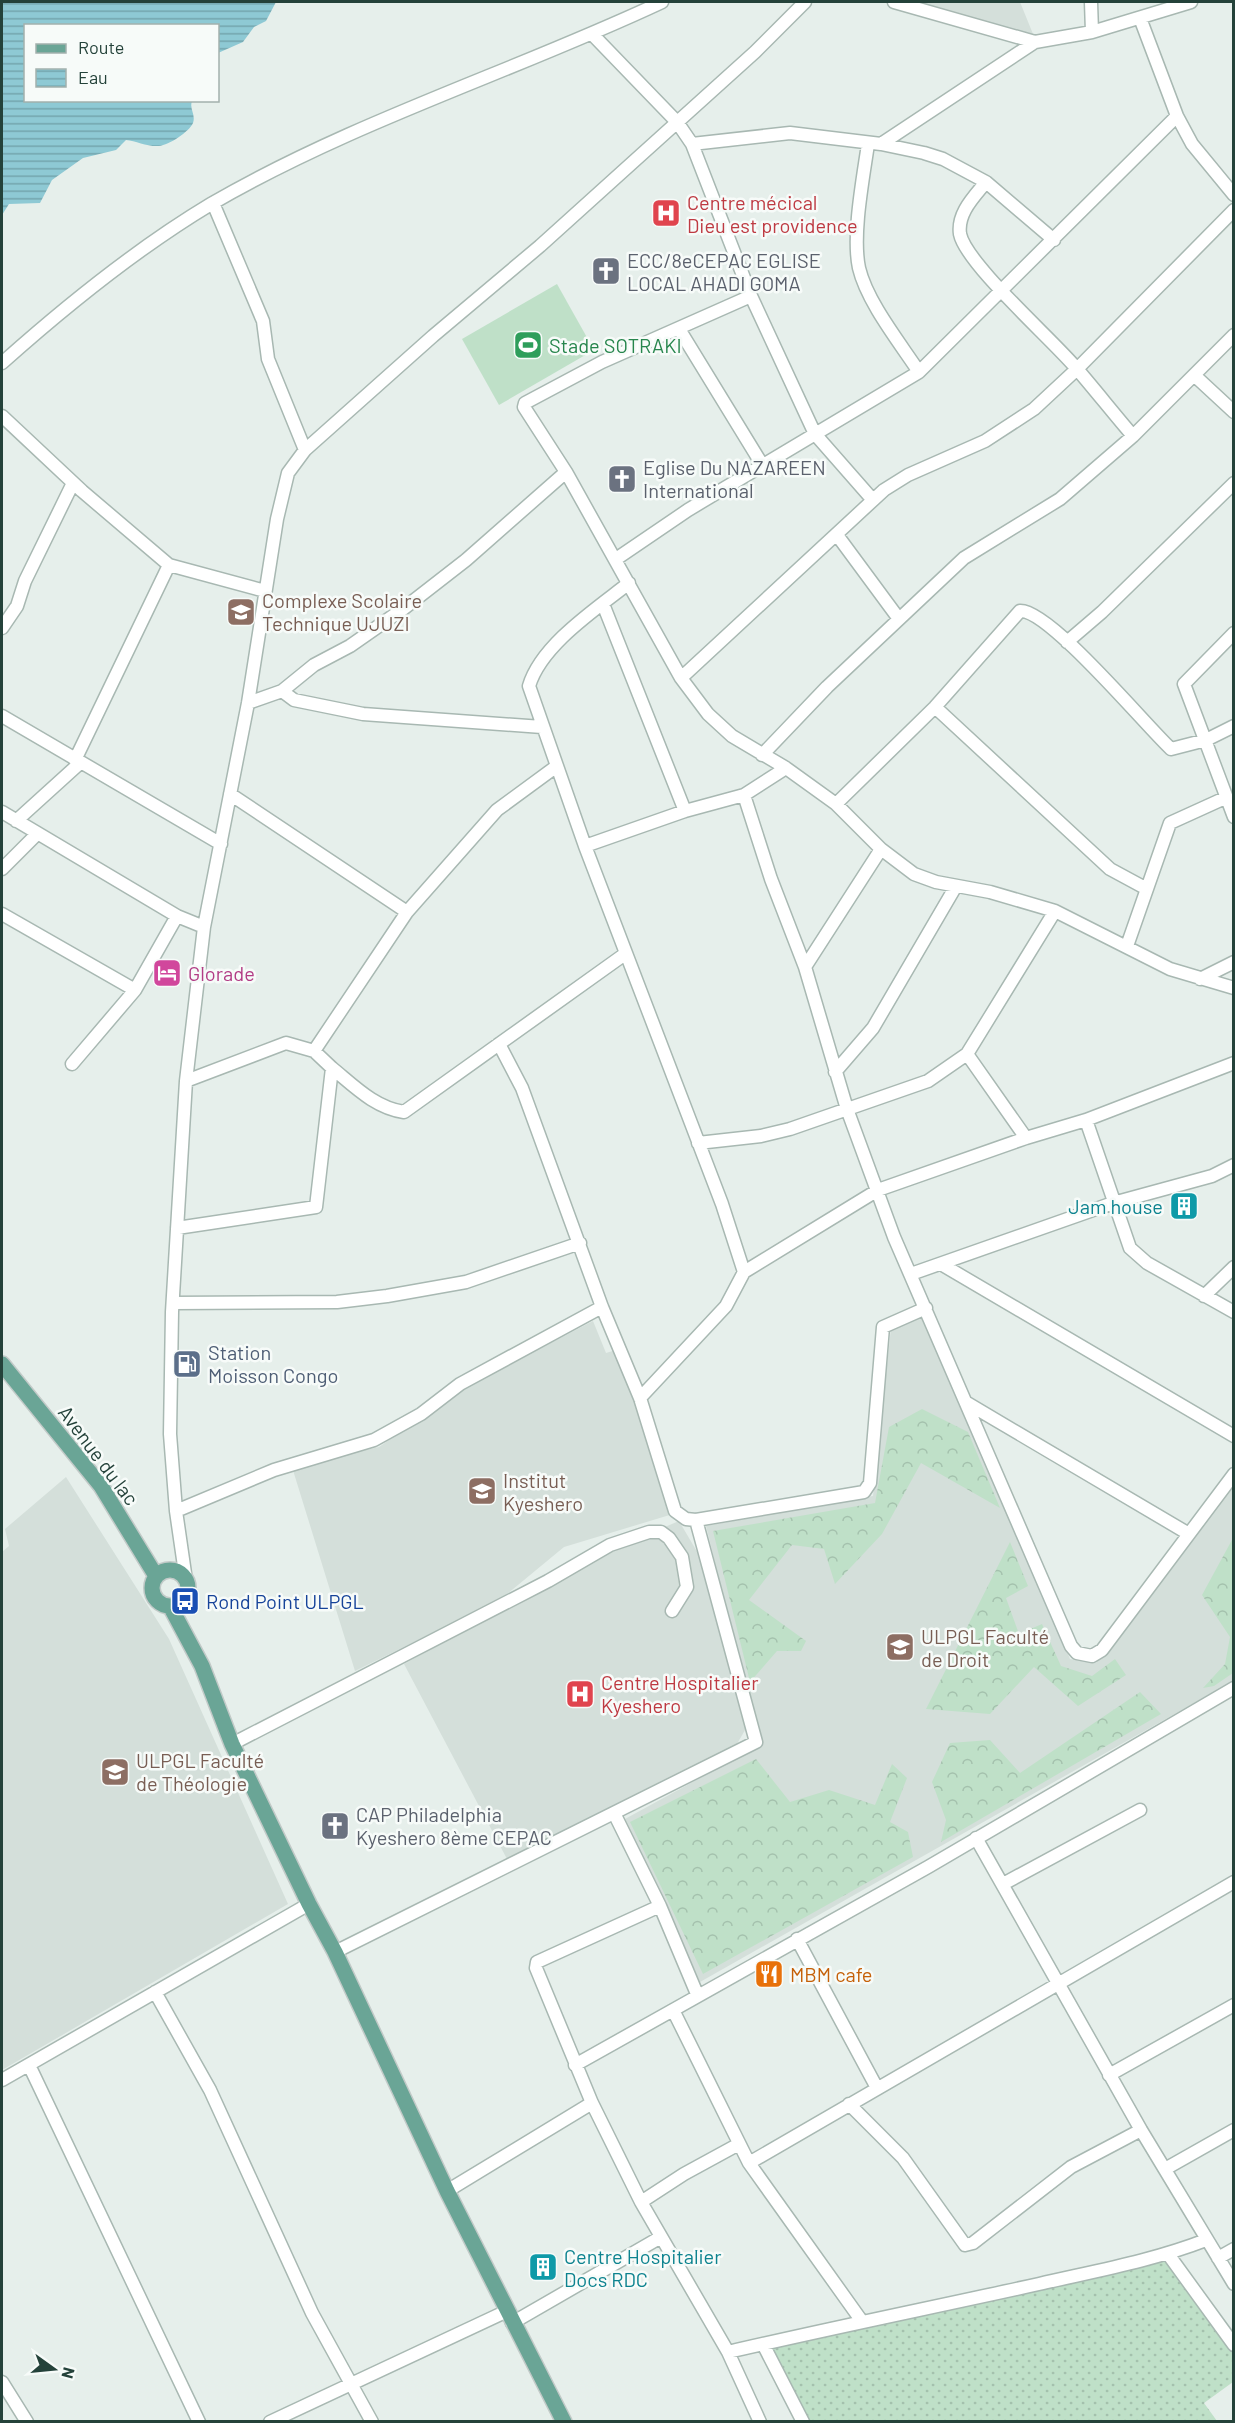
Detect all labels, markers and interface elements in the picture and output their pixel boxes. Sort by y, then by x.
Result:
legend [24,24,219,102]
text: Route [78,36,124,58]
text: Eau [78,66,108,88]
place label: Centre mécical Dieu est providence [687,190,858,237]
hospital icon: Centre mécical Dieu est providence [650,197,682,229]
place label: ECC/8eCEPAC EGLISE LOCAL AHADI GOMA [627,248,821,295]
church icon: ECC/8eCEPAC EGLISE LOCAL AHADI GOMA [590,255,622,287]
sports icon: Stade SOTRAKI [512,329,544,361]
place label: Stade SOTRAKI [549,333,682,357]
place label: Eglise Du NAZAREEN International [643,455,826,502]
church icon: Eglise Du NAZAREEN International [606,463,638,495]
place label: Complexe Scolaire Technique UJUZI [262,588,422,635]
school or university icon: Complexe Scolaire Technique UJUZI [225,596,257,628]
hotel icon: Glorade [151,957,183,989]
place label: Glorade [188,961,255,985]
building icon: Jam house [1168,1190,1200,1222]
place label: Jam house [1068,1194,1163,1218]
place label: Station Moisson Congo [208,1340,338,1387]
fuel station icon: Station Moisson Congo [171,1348,203,1380]
street label: Avenue du lac [54,1400,144,1510]
place label: Institut Kyeshero [503,1468,583,1515]
school or university icon: Institut Kyeshero [466,1475,498,1507]
bus stop icon: Rond Point ULPGL [169,1585,201,1617]
place label: Rond Point ULPGL [206,1589,364,1613]
place label: ULPGL Faculté de Droit [921,1624,1049,1671]
school or university icon: ULPGL Faculté de Droit [884,1631,916,1663]
place label: Centre Hospitalier Kyeshero [601,1670,759,1717]
hospital icon: Centre Hospitalier Kyeshero [564,1678,596,1710]
place label: ULPGL Faculté de Théologie [136,1748,264,1795]
school or university icon: ULPGL Faculté de Théologie [99,1756,131,1788]
place label: CAP Philadelphia Kyeshero 8ème CEPAC [356,1802,552,1849]
church icon: CAP Philadelphia Kyeshero 8ème CEPAC [319,1810,351,1842]
restaurant icon: MBM cafe [753,1958,785,1990]
place label: MBM cafe [790,1962,873,1986]
place label: Centre Hospitalier Docs RDC [564,2244,722,2291]
building icon: Centre Hospitalier Docs RDC [527,2251,559,2283]
north arrow [24,2339,84,2399]
text: N [58,2365,80,2381]

